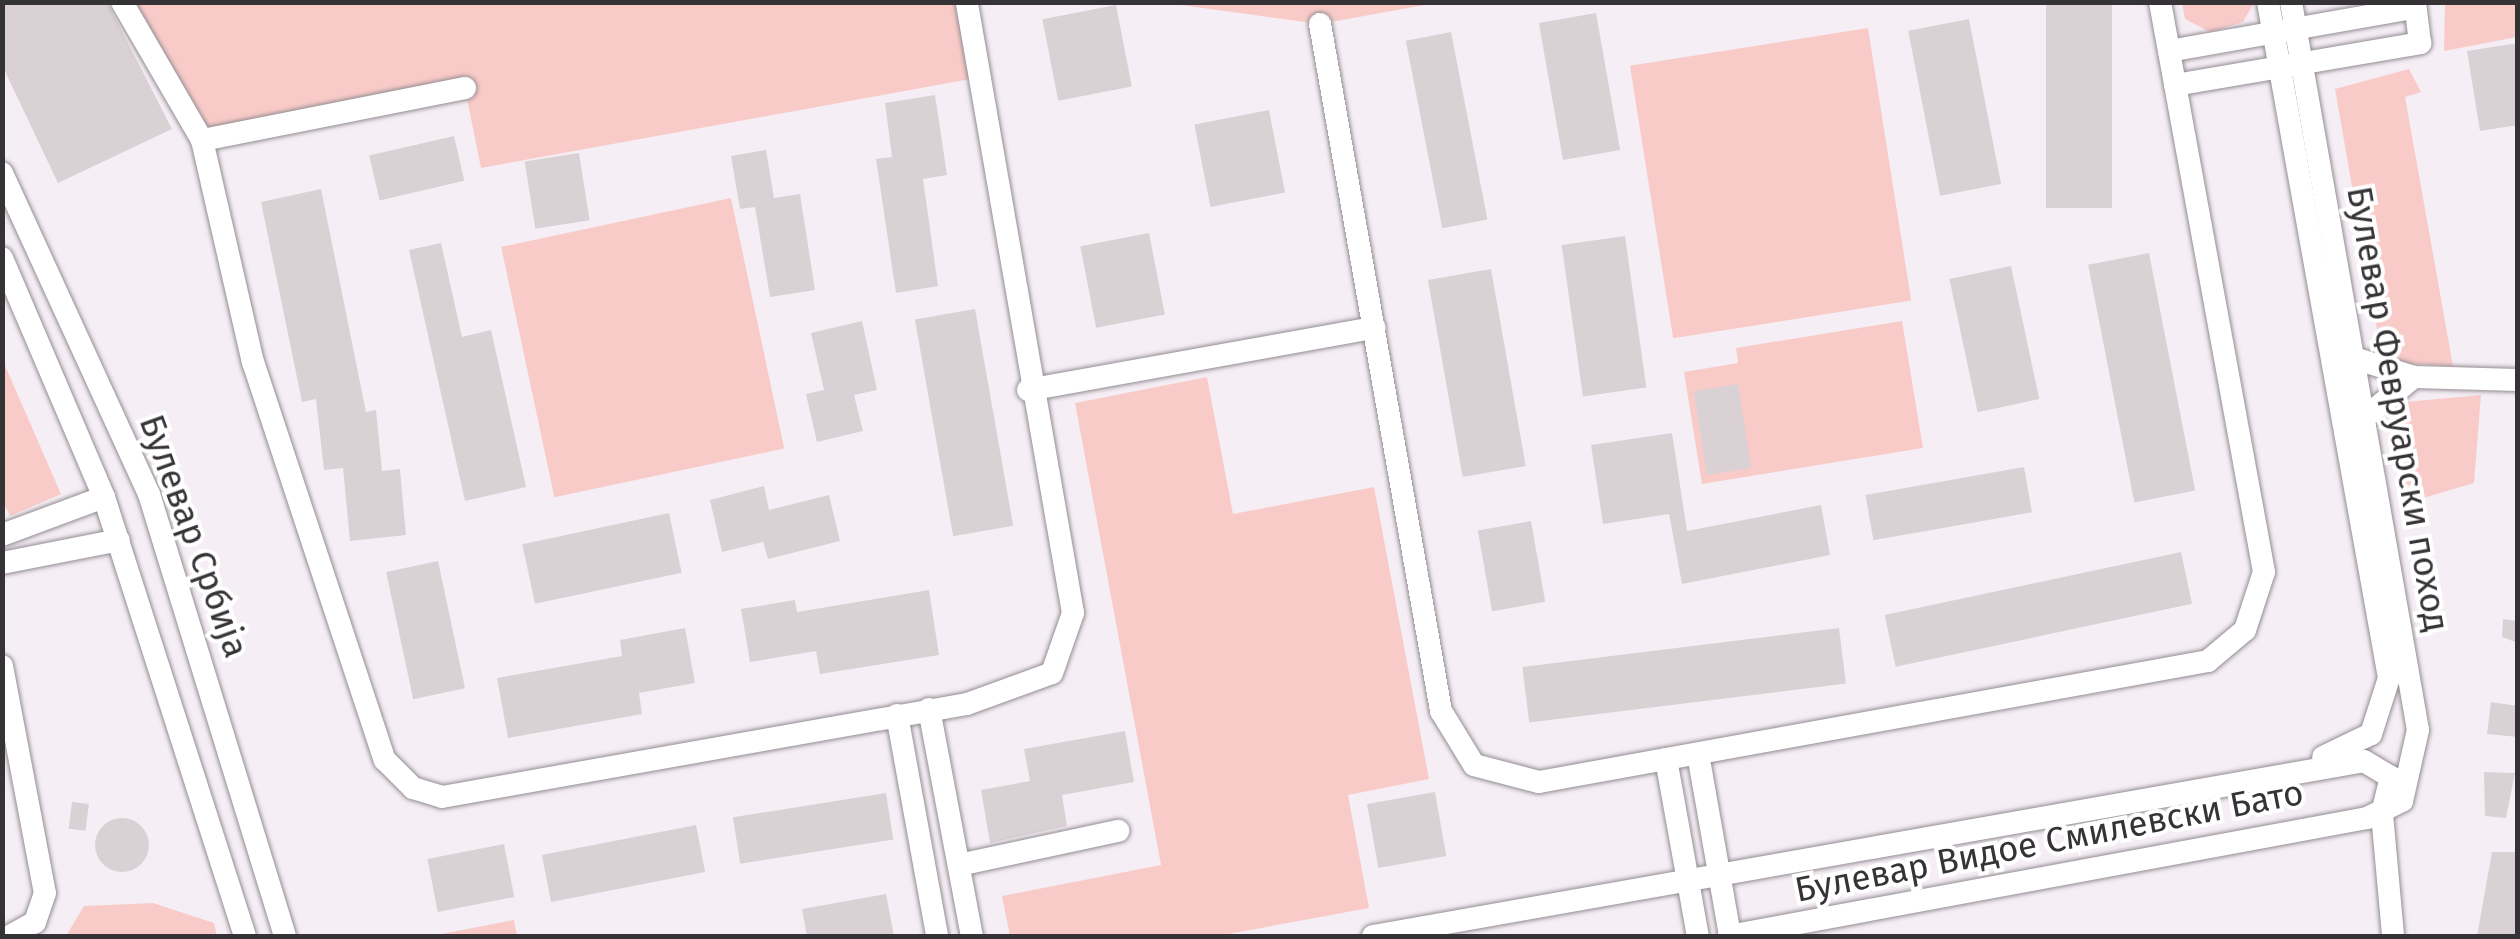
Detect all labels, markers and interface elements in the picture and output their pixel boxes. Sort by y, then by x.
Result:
street label: Булевар Февруарски поход [2338,183,2458,635]
street label: Булевар Србија [131,409,257,663]
street label: Булевар Видое Смилевски Бато [1791,771,2307,911]

